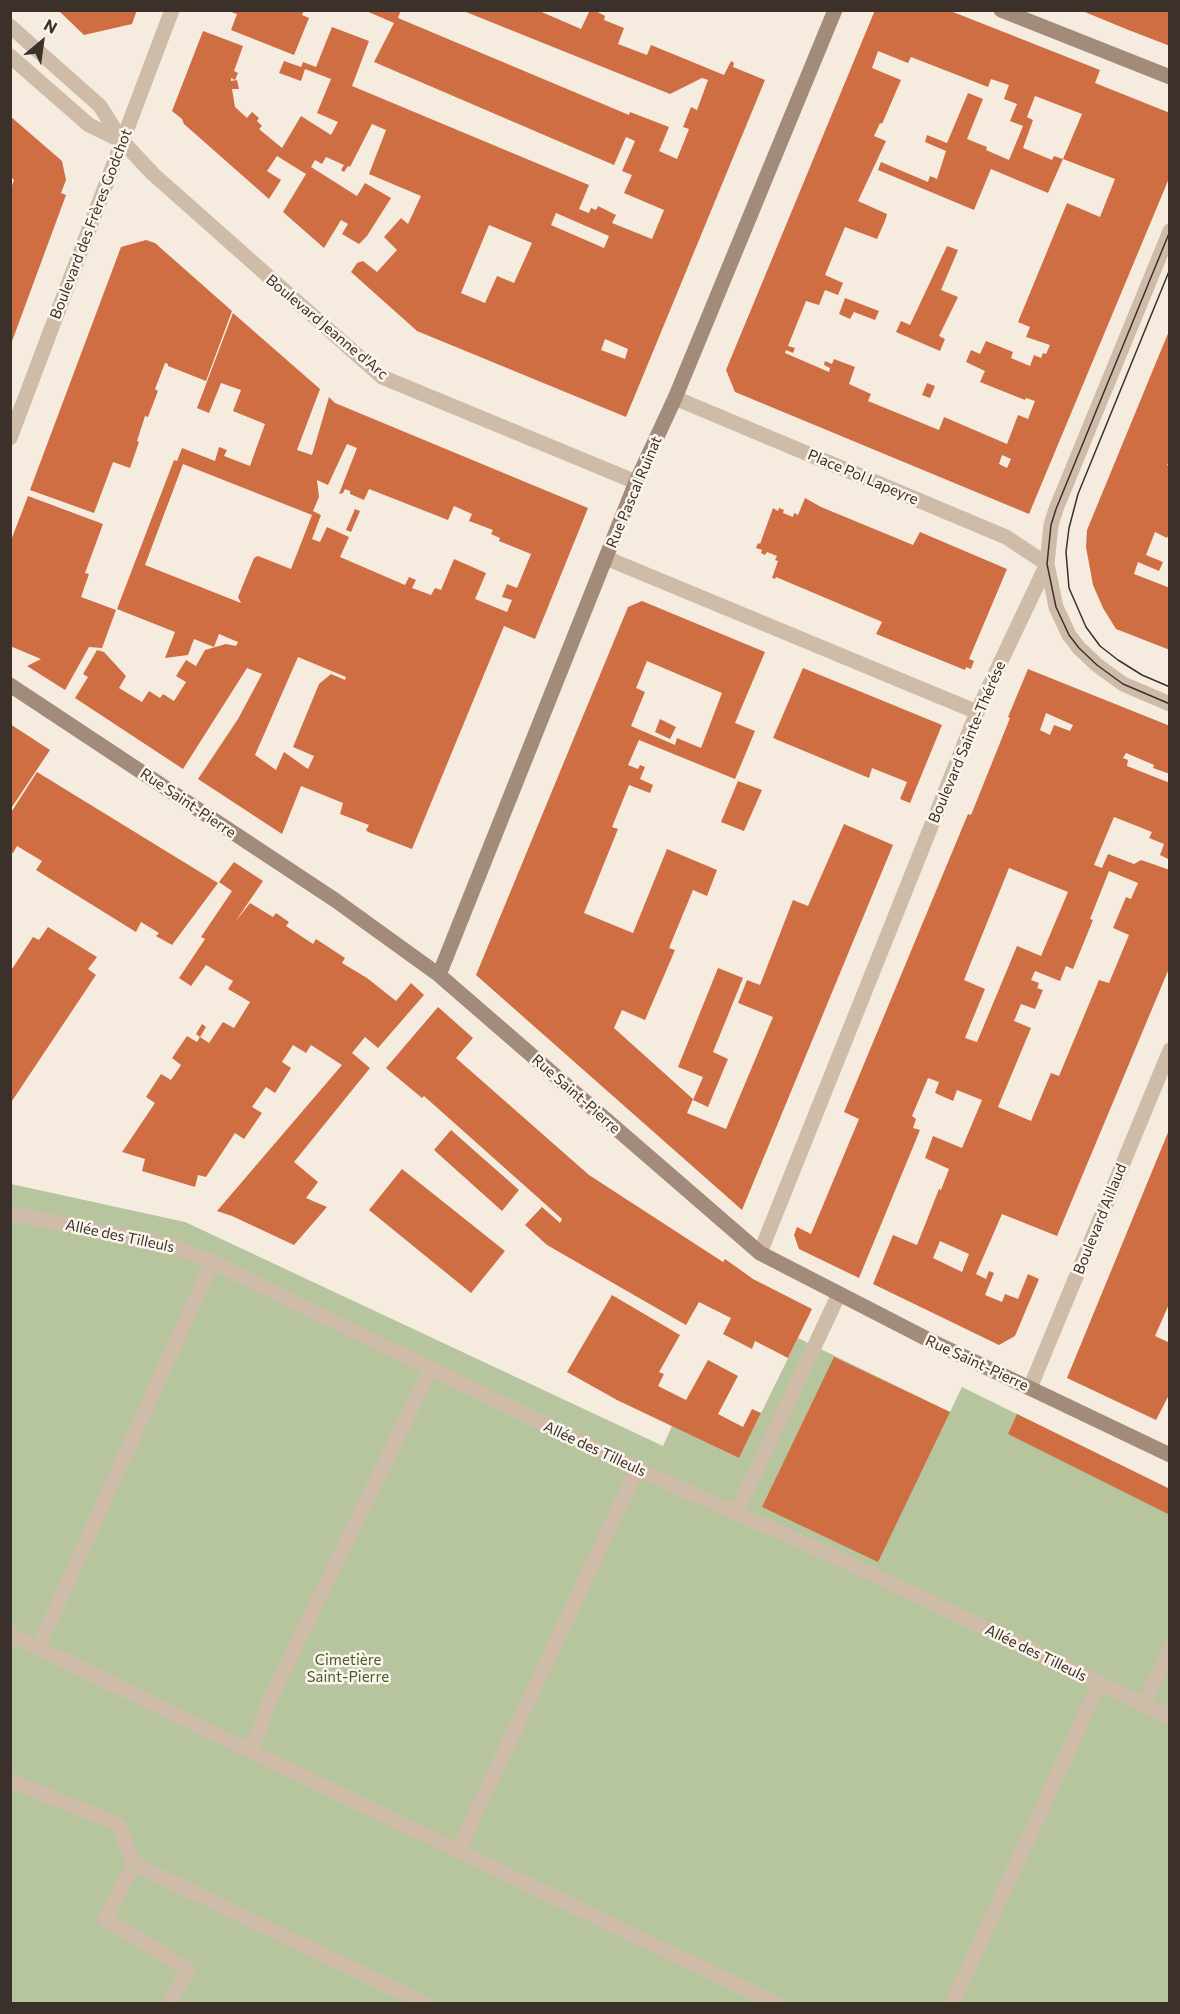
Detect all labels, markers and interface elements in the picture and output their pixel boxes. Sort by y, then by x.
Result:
north arrow [12,12,72,72]
text: N [41,15,61,37]
street label: Boulevard des Frères Godchot [46,126,136,322]
street label: Boulevard Jeanne d'Arc [262,271,392,383]
street label: Rue Pascal Ruinat [602,433,666,551]
street label: Place Pol Lapeyre [805,446,921,508]
street label: Boulevard Sainte-Thérése [925,658,1009,826]
street label: Rue Saint-Pierre [137,764,239,842]
street label: Rue Saint-Pierre [528,1051,624,1137]
street label: Boulevard Aillaud [1070,1161,1130,1277]
street label: Allée des Tilleuls [64,1216,176,1256]
street label: Rue Saint-Pierre [923,1331,1031,1395]
street label: Allée des Tilleuls [541,1417,649,1481]
street label: Allée des Tilleuls [982,1621,1090,1685]
park label: Cimetière Saint-Pierre [307,1651,389,1686]

